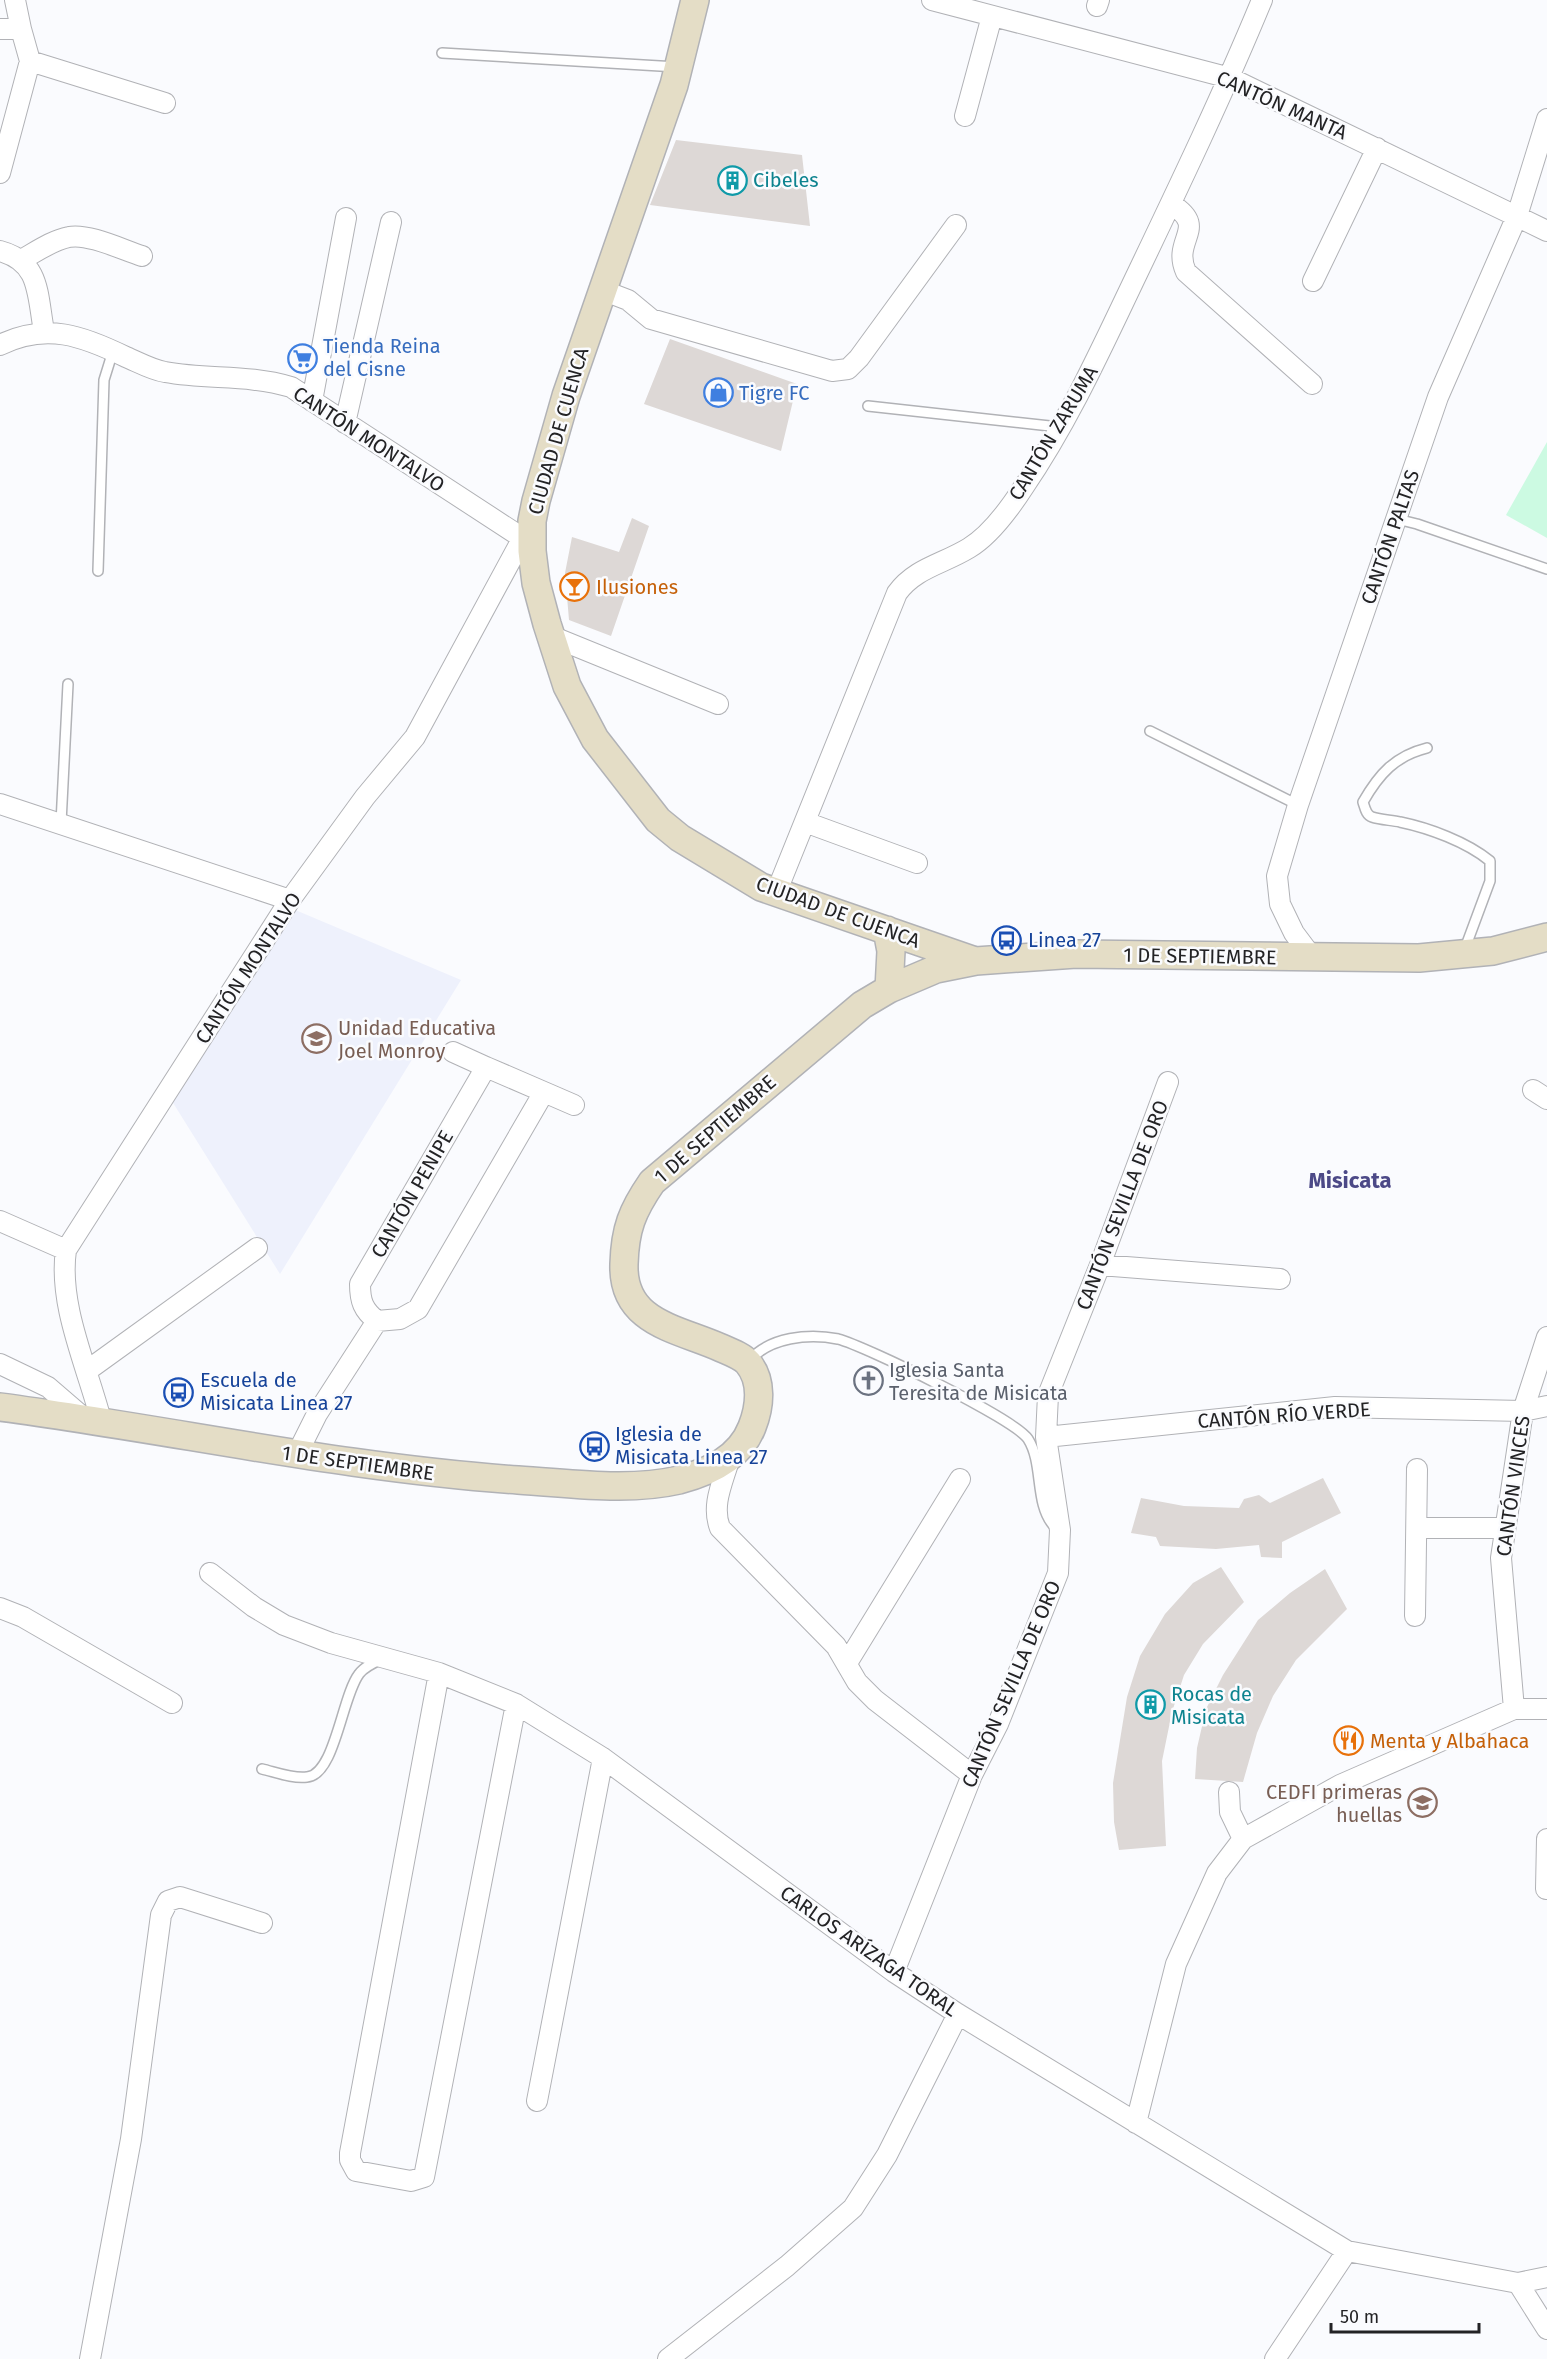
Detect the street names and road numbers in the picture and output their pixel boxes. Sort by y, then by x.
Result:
street label: CANTÓN MANTA [1213,66,1351,145]
street label: CIUDAD DE CUENCA [523,344,593,517]
street label: CANTÓN ZARUMA [1003,361,1103,505]
street label: CANTÓN MONTALVO [289,381,449,497]
street label: CANTÓN PALTAS [1356,467,1424,607]
street label: CIUDAD DE CUENCA [753,871,924,953]
street label: CANTÓN MONTALVO [190,888,306,1048]
street label: 1 DE SEPTIEMBRE [1123,943,1277,969]
street label: 1 DE SEPTIEMBRE [649,1070,781,1188]
street label: CANTÓN SEVILLA DE ORO [1071,1097,1173,1313]
street label: CANTÓN PENIPE [366,1126,458,1262]
street label: CANTÓN RÍO VERDE [1197,1397,1371,1433]
street label: CANTÓN VINCES [1491,1414,1535,1558]
street label: 1 DE SEPTIEMBRE [281,1440,435,1486]
street label: CANTÓN SEVILLA DE ORO [956,1577,1066,1791]
street label: CARLOS ARÍZAGA TORAL [776,1881,962,2021]

